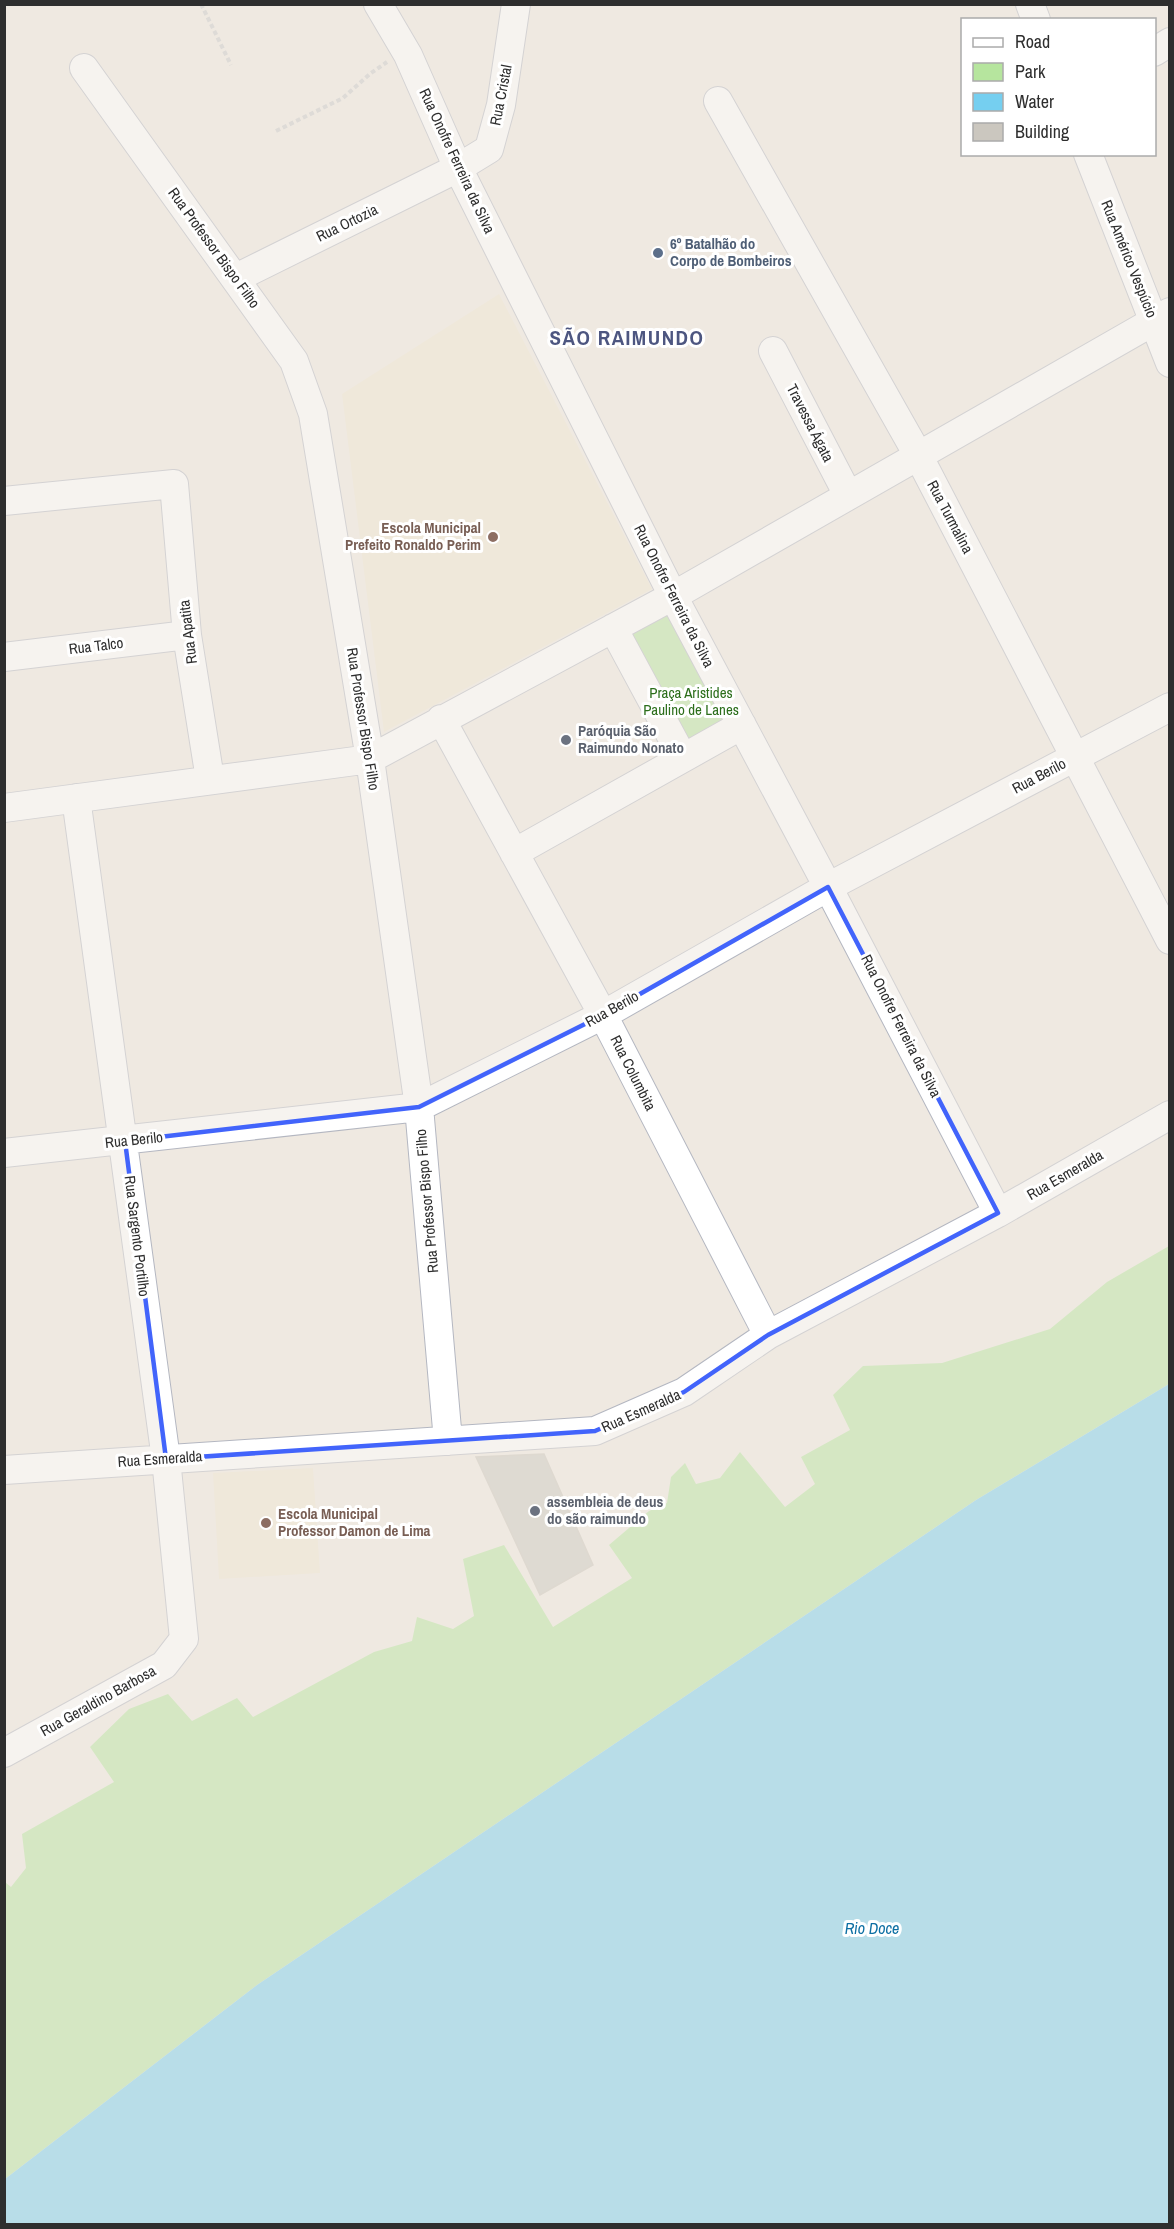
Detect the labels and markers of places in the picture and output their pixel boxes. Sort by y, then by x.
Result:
place label: 6º Batalhão do Corpo de Bombeiros [670,233,792,271]
marker: 6º Batalhão do Corpo de Bombeiros [651,246,665,260]
place label: Escola Municipal Prefeito Ronaldo Perim [345,517,481,555]
marker: Escola Municipal Prefeito Ronaldo Perim [486,530,500,544]
place label: Paróquia São Raimundo Nonato [578,720,684,758]
marker: Paróquia São Raimundo Nonato [559,733,573,747]
place label: assembleia de deus do são raimundo [547,1491,663,1529]
place label: Escola Municipal Professor Damon de Lima [278,1503,431,1541]
marker: assembleia de deus do são raimundo [528,1504,542,1518]
marker: Escola Municipal Professor Damon de Lima [259,1516,273,1530]

